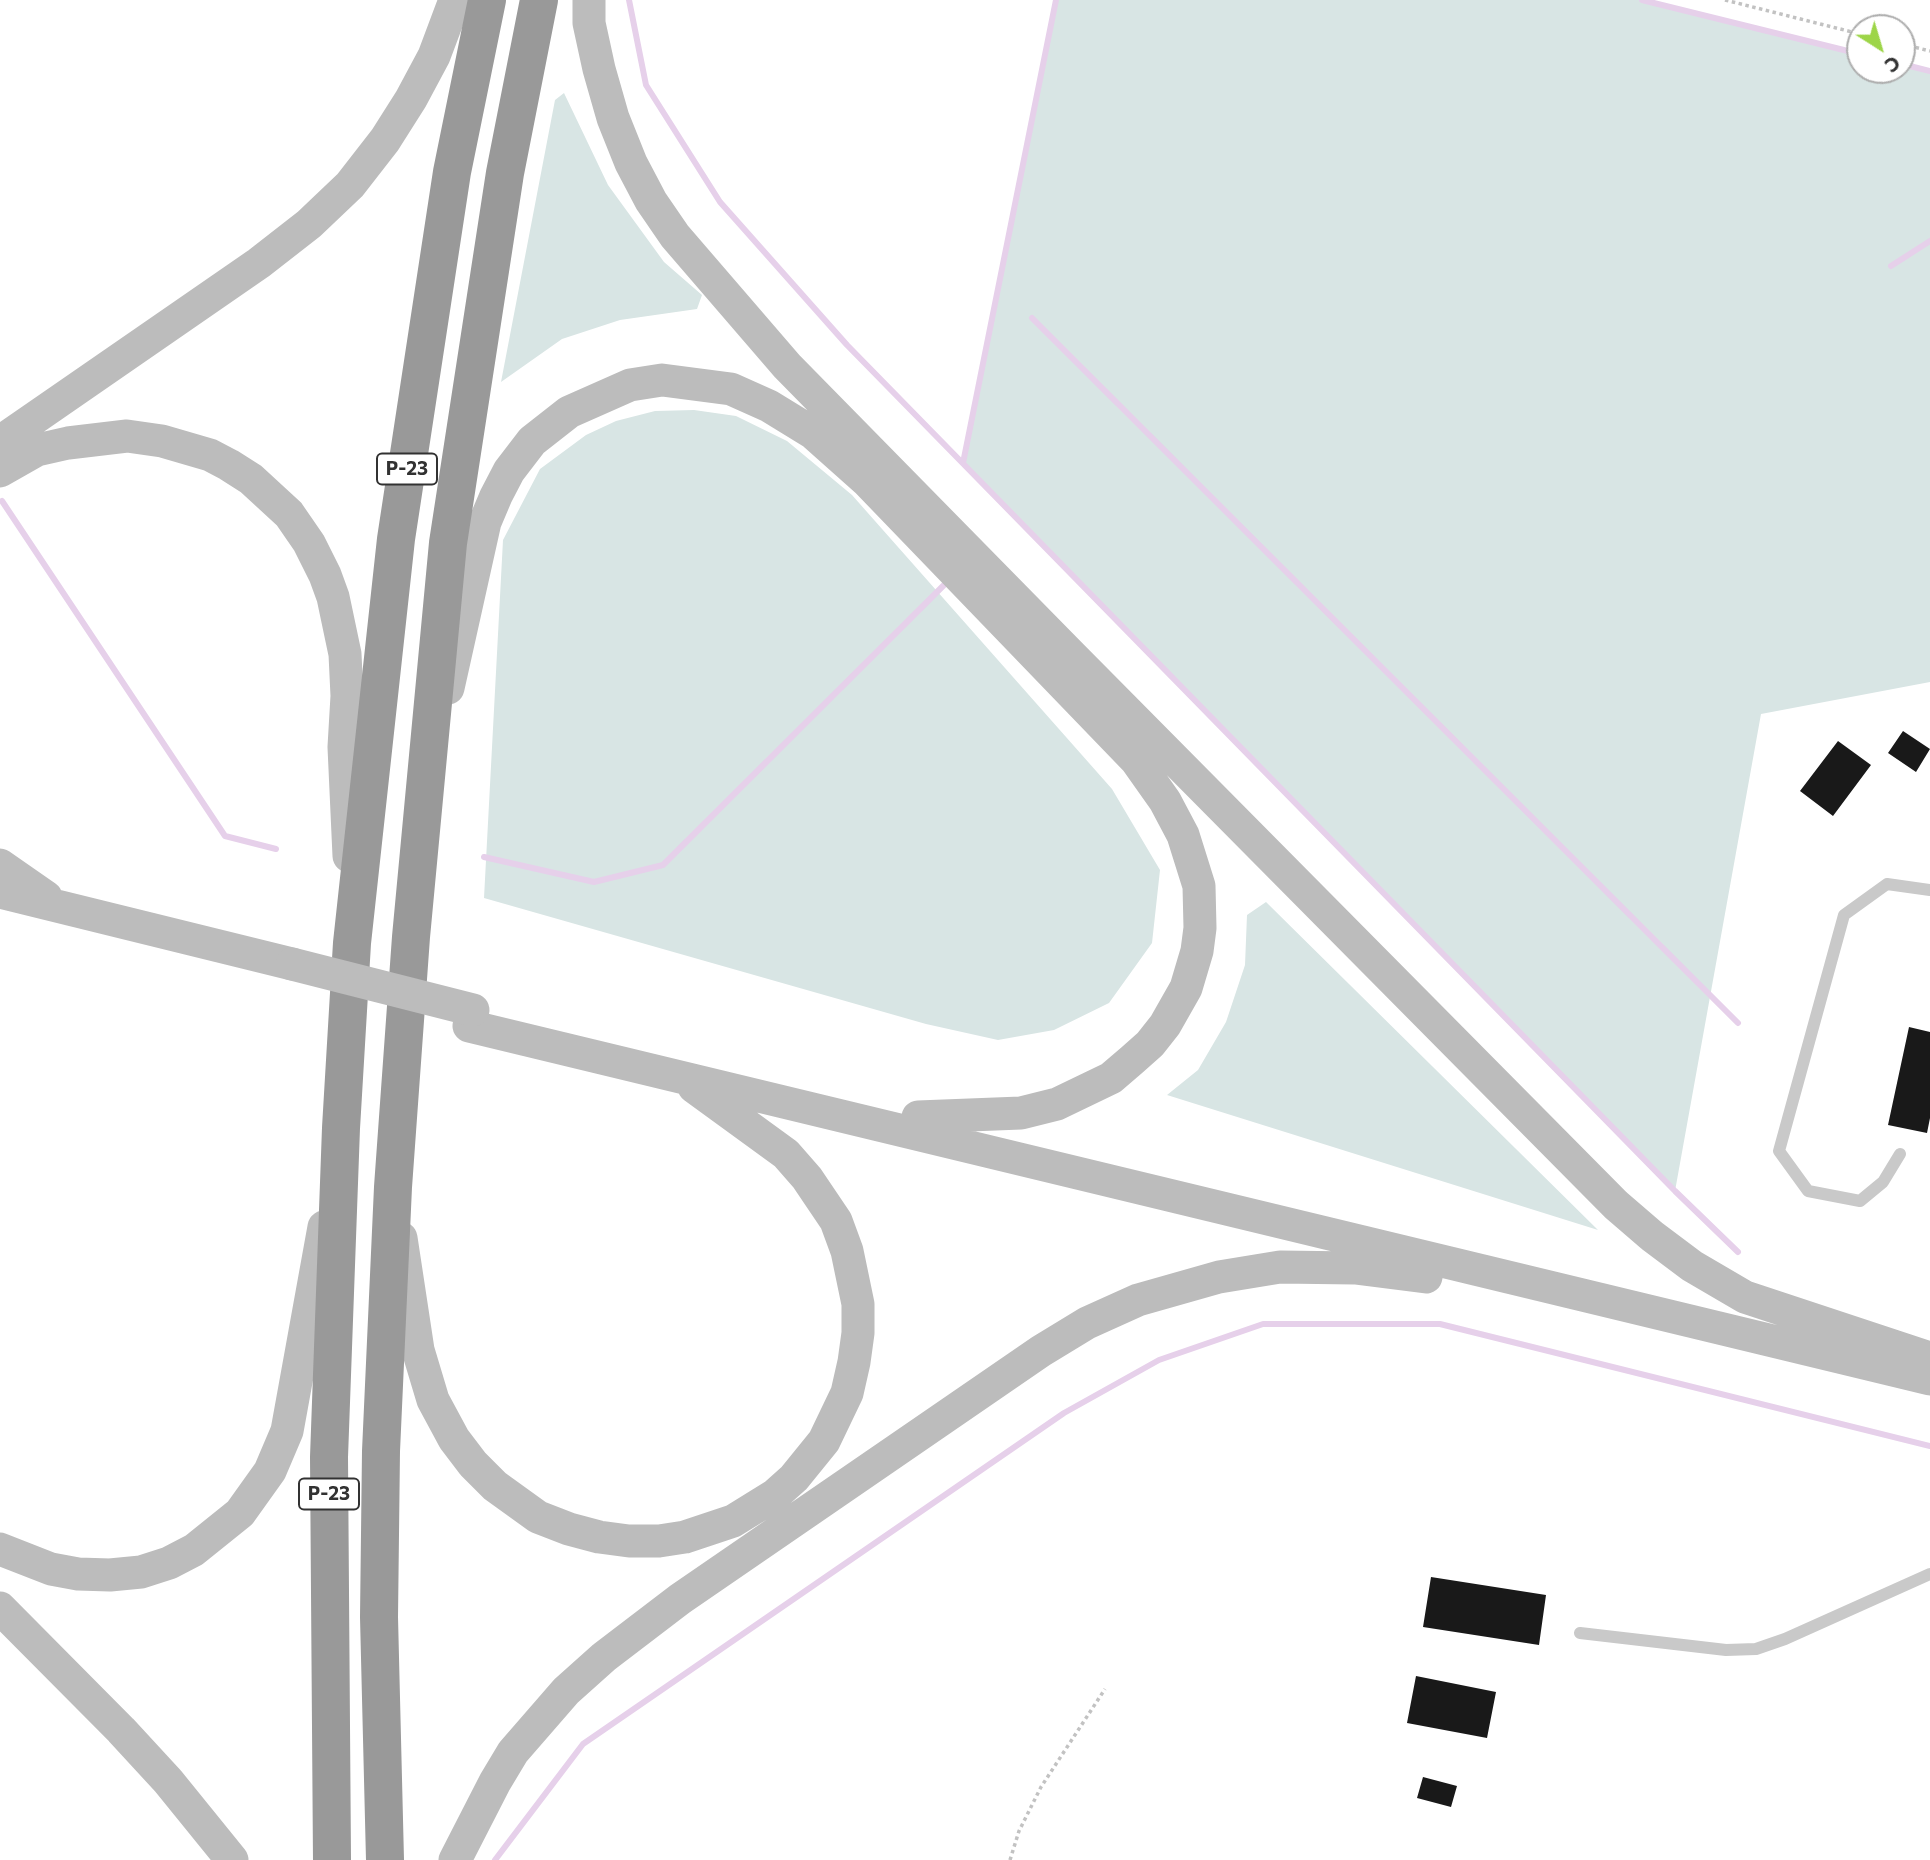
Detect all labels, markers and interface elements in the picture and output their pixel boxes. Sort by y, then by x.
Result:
north arrow [1846,14,1916,84]
text: С [1881,51,1905,78]
road number: Р-23 [377,454,437,484]
road number: Р-23 [299,1478,359,1510]

